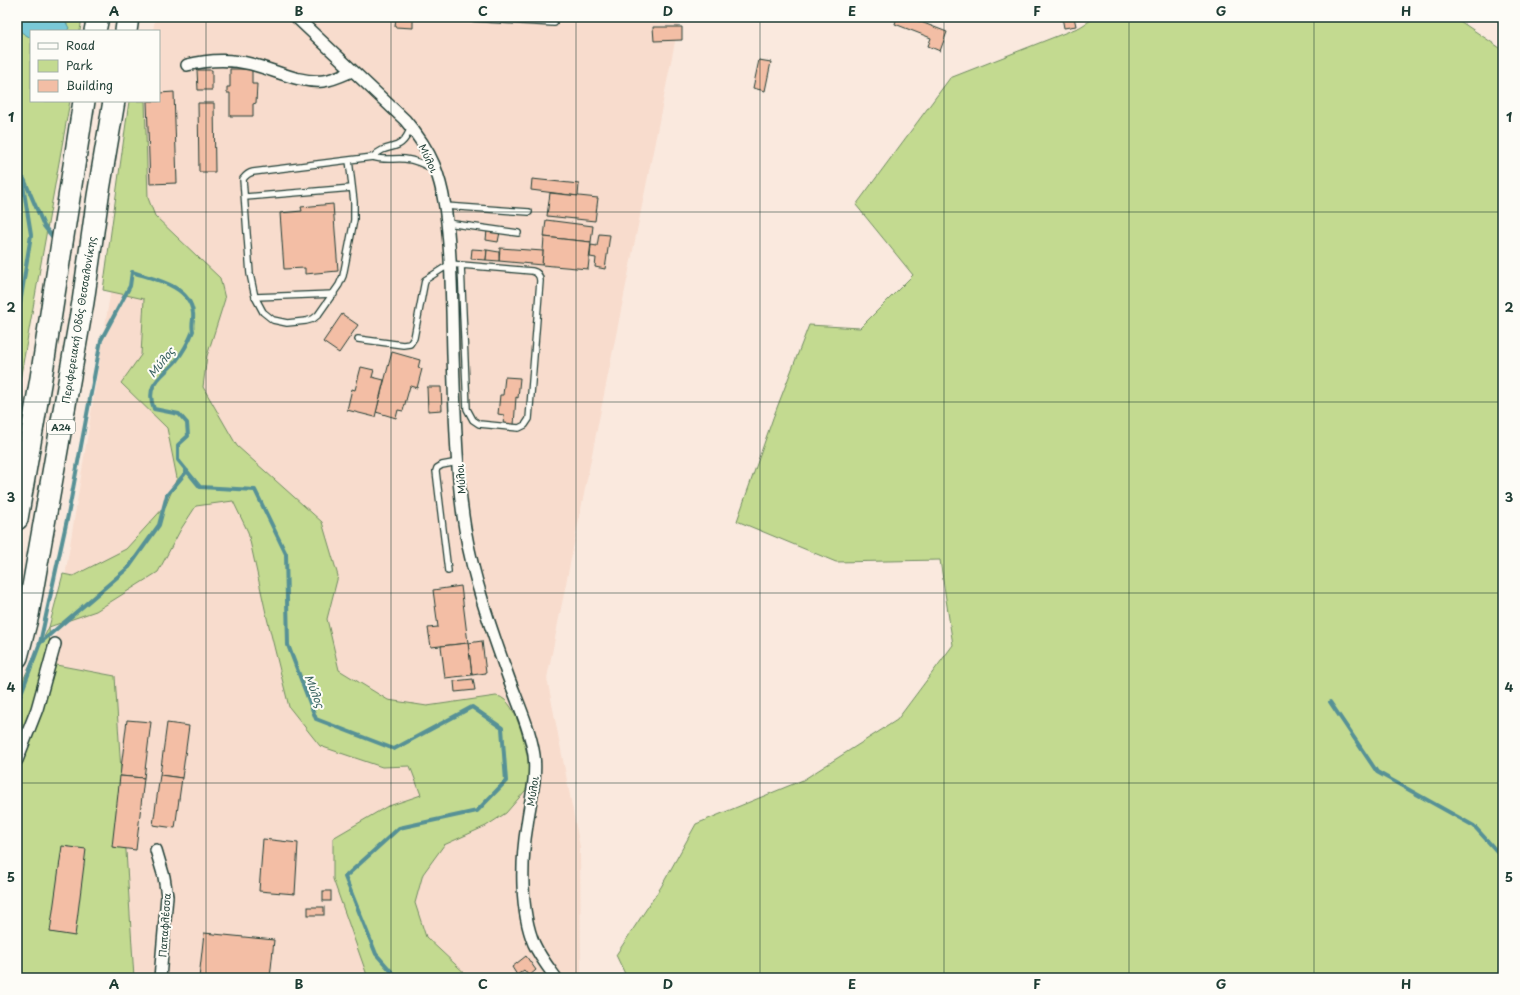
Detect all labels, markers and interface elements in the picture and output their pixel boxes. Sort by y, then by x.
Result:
text: A [109,1,119,20]
text: B [295,1,304,20]
text: C [478,1,488,20]
text: D [663,1,673,20]
text: E [848,1,856,20]
text: F [1033,1,1041,20]
text: G [1216,1,1226,20]
text: H [1401,1,1411,20]
legend [30,30,160,102]
text: Road [66,36,95,54]
text: Park [66,56,93,74]
text: Building [66,76,113,94]
text: 1 [8,107,14,126]
text: 1 [1506,107,1512,126]
street label: Μύλοι [416,141,442,175]
street label: Περιφερειακή Οδός Θεσσαλονίκης [57,235,99,405]
text: 2 [6,297,16,316]
text: 2 [1504,297,1514,316]
water label: Μύλος [143,342,179,381]
road number: Α24 [47,420,75,434]
street label: Μύλοι [451,463,469,495]
text: 3 [7,487,16,506]
text: 3 [1505,487,1514,506]
water label: Μύλος [301,672,330,711]
text: 4 [7,677,16,696]
text: 4 [1505,677,1514,696]
street label: Μύλοι [522,775,542,807]
text: 5 [7,867,15,886]
text: 5 [1505,867,1513,886]
street label: Παπαφλέσσα [154,892,174,958]
text: A [109,974,119,993]
text: B [295,974,304,993]
text: C [478,974,488,993]
text: D [663,974,673,993]
text: E [848,974,856,993]
text: F [1033,974,1041,993]
text: G [1216,974,1226,993]
text: H [1401,974,1411,993]

